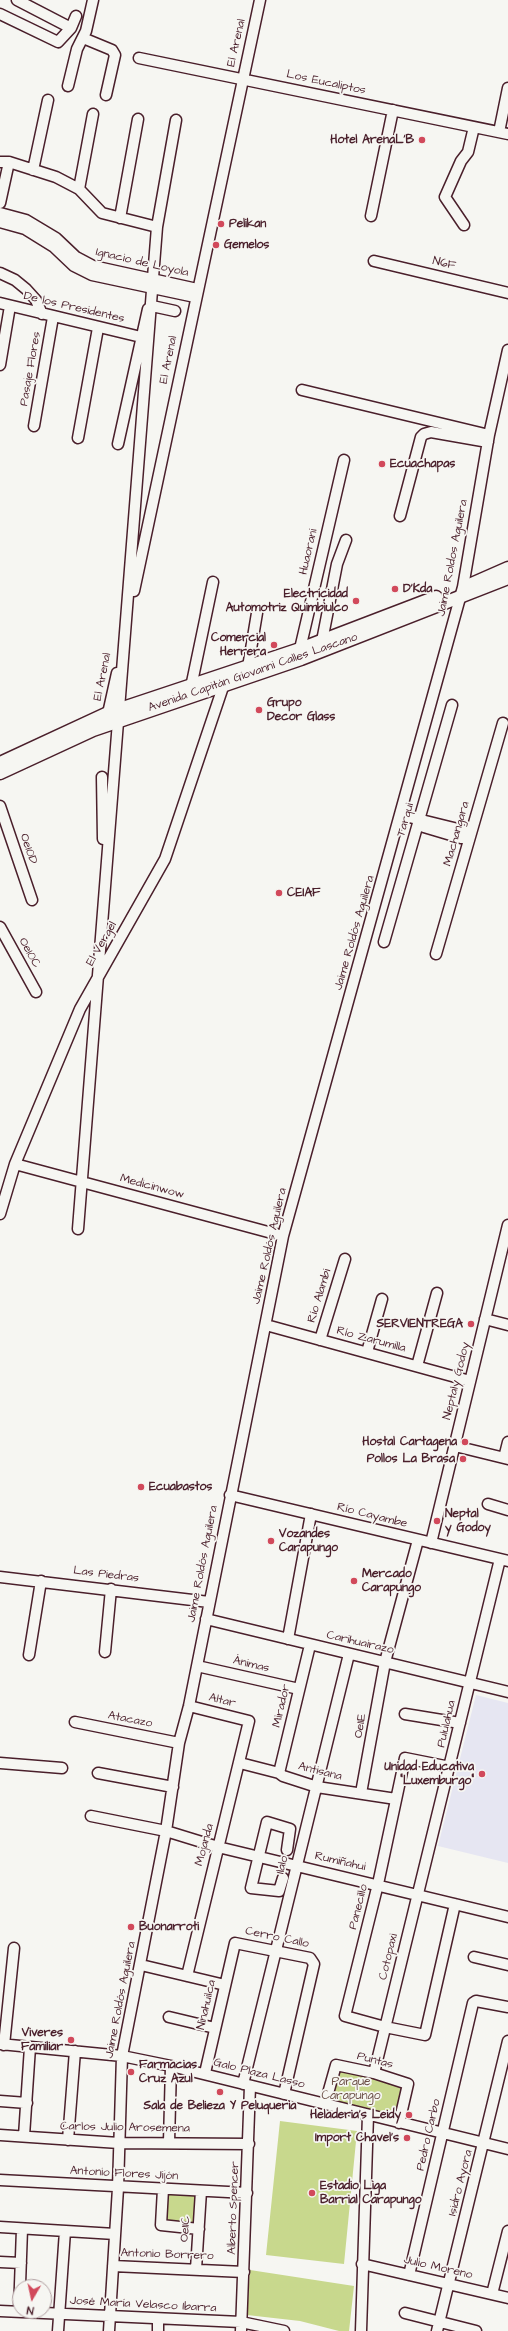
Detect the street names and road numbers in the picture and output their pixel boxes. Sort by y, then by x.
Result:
street label: El Arenal [225,18,249,68]
street label: Los Eucaliptos [285,68,367,98]
street label: Ignacio de Loyola [94,245,190,281]
street label: N6F [431,254,457,274]
street label: De los Presidentes [22,289,126,327]
street label: Pasaje Flores [17,331,45,407]
street label: El Arenal [157,335,181,385]
street label: Jaime Roldos Aguilera [435,498,471,618]
street label: Huaorani [297,528,321,576]
street label: Avenida Capitán Giovanni Calles Lascano [146,630,360,716]
street label: El Arenal [91,652,115,702]
street label: Machangara [441,800,473,868]
street label: Tarqui [394,802,418,838]
street label: Oe10D [16,832,40,866]
street label: Jaime Roldós Aguilera [332,874,378,992]
street label: El Vergel [84,919,120,969]
street label: Oe10C [15,935,43,971]
street label: Medicinwow [118,1172,186,1202]
street label: Jaime Roldós Aguilera [250,1187,290,1305]
street label: Río Alambi [305,1267,335,1325]
street label: Río Zarumilla [335,1324,407,1356]
street label: Neptaly Godoy [440,1341,474,1421]
street label: Río Cayambe [335,1500,409,1532]
street label: Jaime Roldós Aguilera [185,1504,221,1624]
street label: Las Piedras [72,1564,140,1586]
street label: Carihuairazo [325,1628,395,1658]
street label: Ánimas [231,1654,271,1676]
street label: Mirador [270,1683,294,1729]
street label: Altar [207,1691,237,1711]
street label: Pululahua [435,1699,459,1749]
street label: Atacazo [107,1709,153,1731]
street label: Oe11E [352,1713,370,1739]
street label: Antisana [297,1760,343,1784]
street label: Mojanda [192,1822,218,1868]
street label: Rumiñahui [313,1849,367,1875]
street label: Ilalo [274,1854,292,1876]
street label: Panecillo [346,1883,372,1931]
street label: Cerro Callo [244,1924,310,1952]
street label: Cotopaxi [376,1932,402,1982]
street label: Jaime Roldós Aguilera [103,1940,139,2060]
street label: Ninahuilca [194,1979,220,2031]
street label: Puntas [355,2049,395,2073]
street label: Galo Plaza Lasso [212,2056,306,2092]
street label: Pedro Carbo [414,2098,444,2172]
street label: Carlos Julio Arosemena [60,2120,190,2136]
street label: Isidro Ayora [446,2148,476,2218]
street label: Alberto Spencer [225,2161,243,2255]
street label: Antonio Flores Jijón [69,2164,179,2184]
street label: Oe11C [178,2215,194,2243]
street label: Antonio Borrero [120,2246,214,2264]
street label: Julio Moreno [402,2253,474,2283]
street label: José María Velasco Ibarra [69,2294,217,2316]

